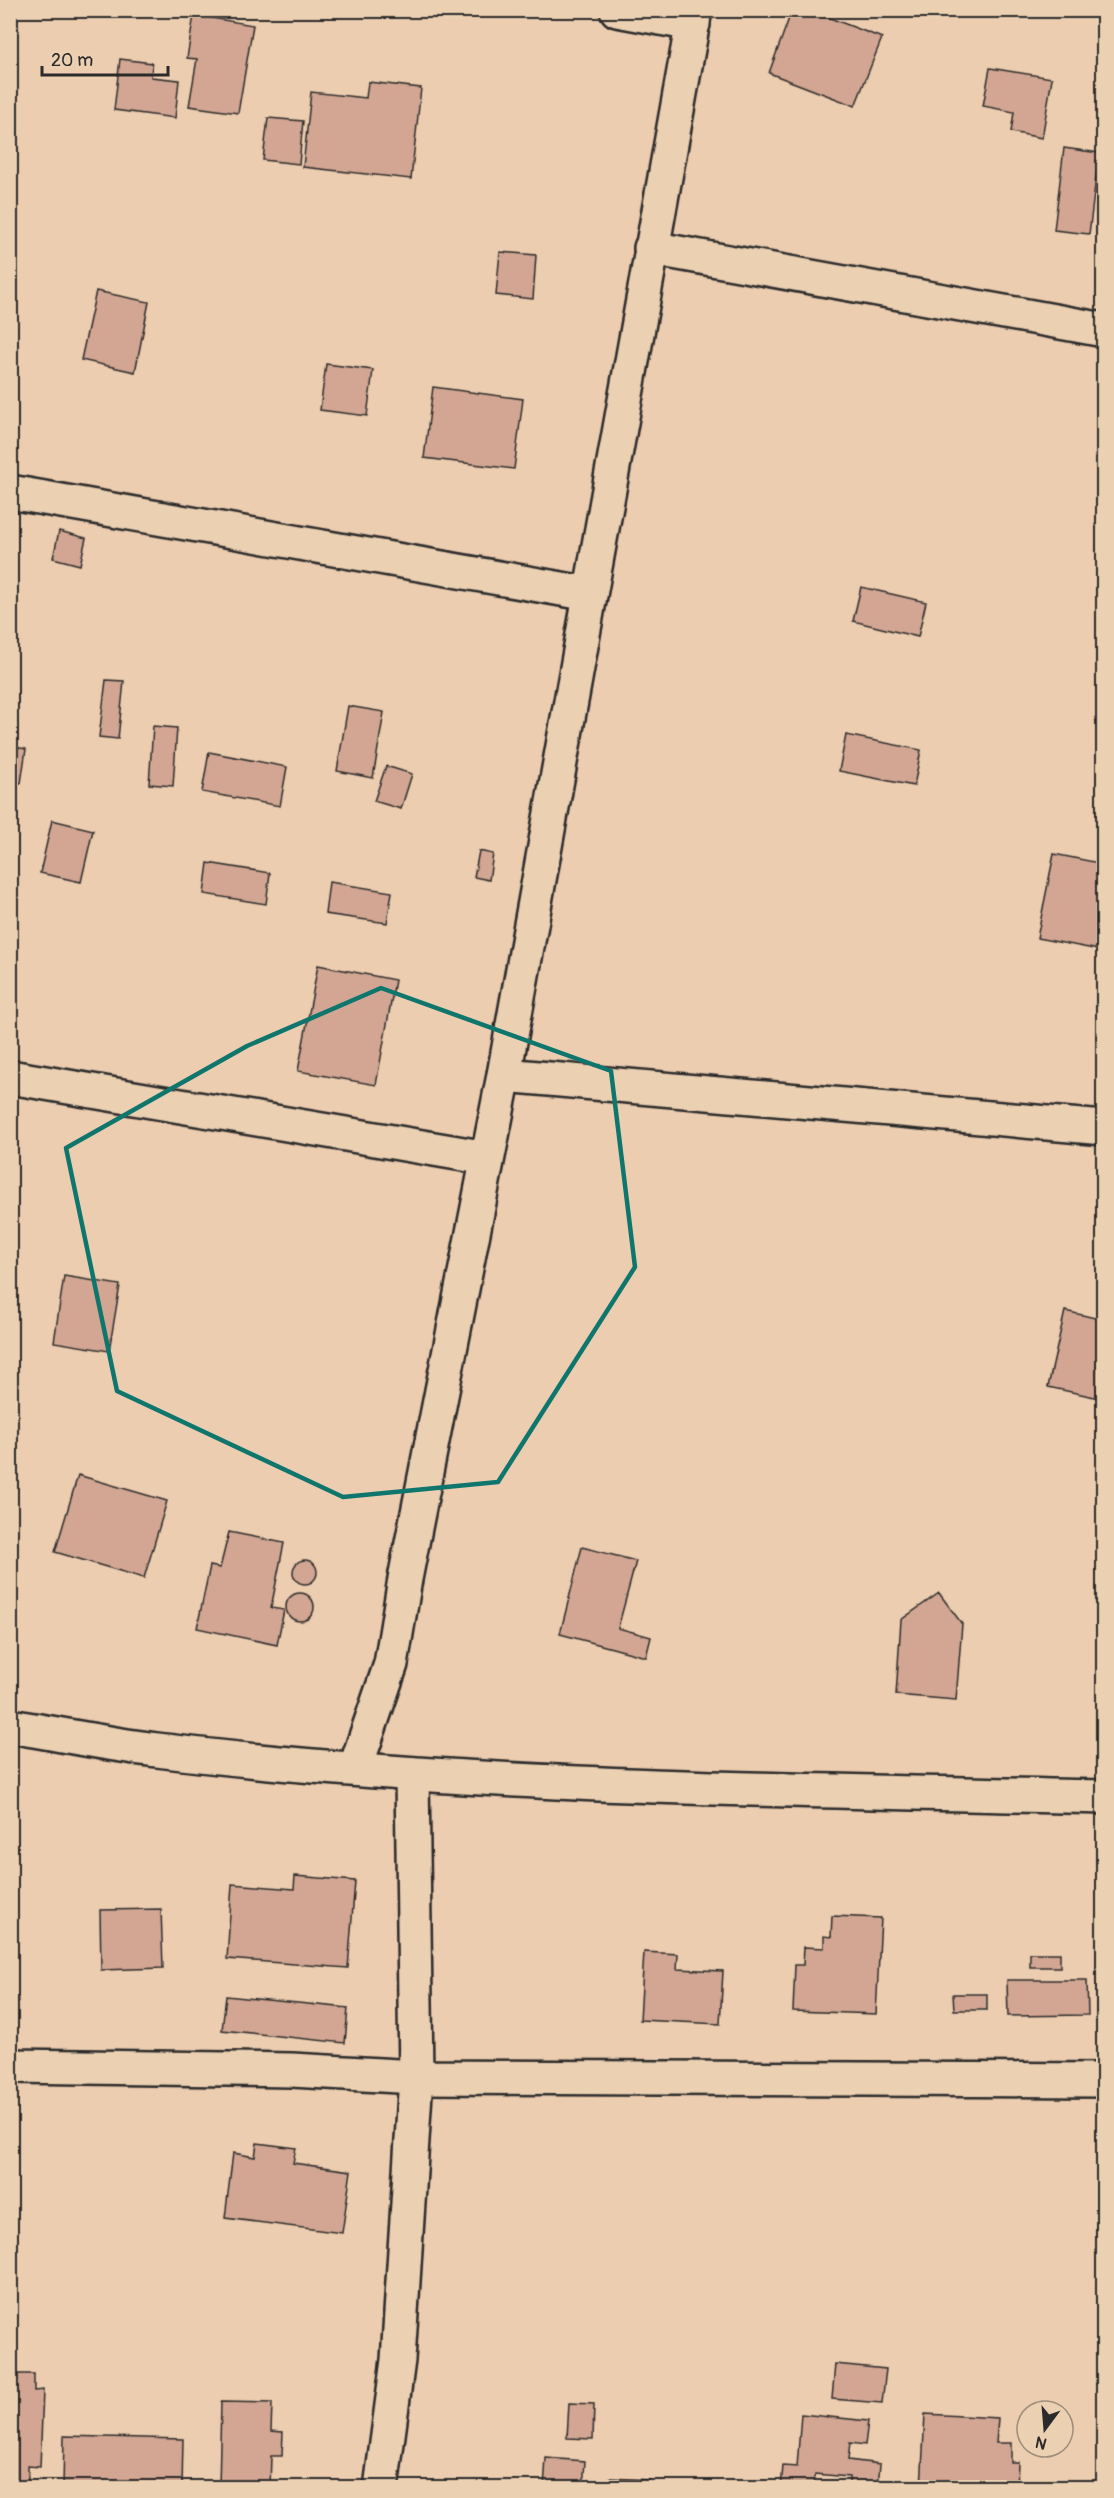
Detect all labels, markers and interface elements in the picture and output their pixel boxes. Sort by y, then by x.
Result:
scale bar [42,39,168,77]
text: 20 m [51,49,93,72]
north arrow [1015,2399,1075,2459]
text: N [1033,2431,1049,2454]

